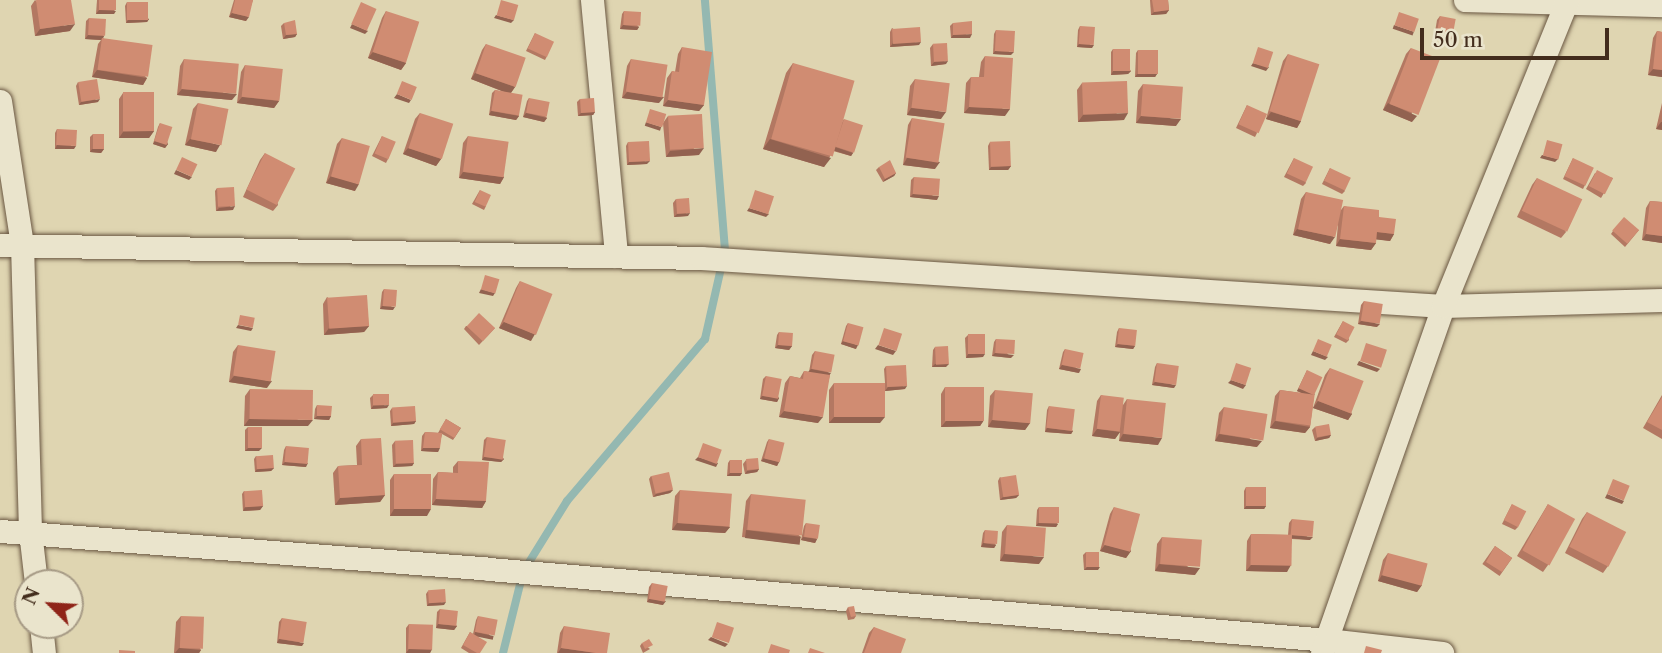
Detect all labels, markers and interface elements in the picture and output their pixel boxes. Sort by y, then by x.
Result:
scale bar [1424,14,1613,58]
text: 50 m [1433,27,1483,52]
north arrow [14,569,84,639]
text: N [17,584,45,608]

